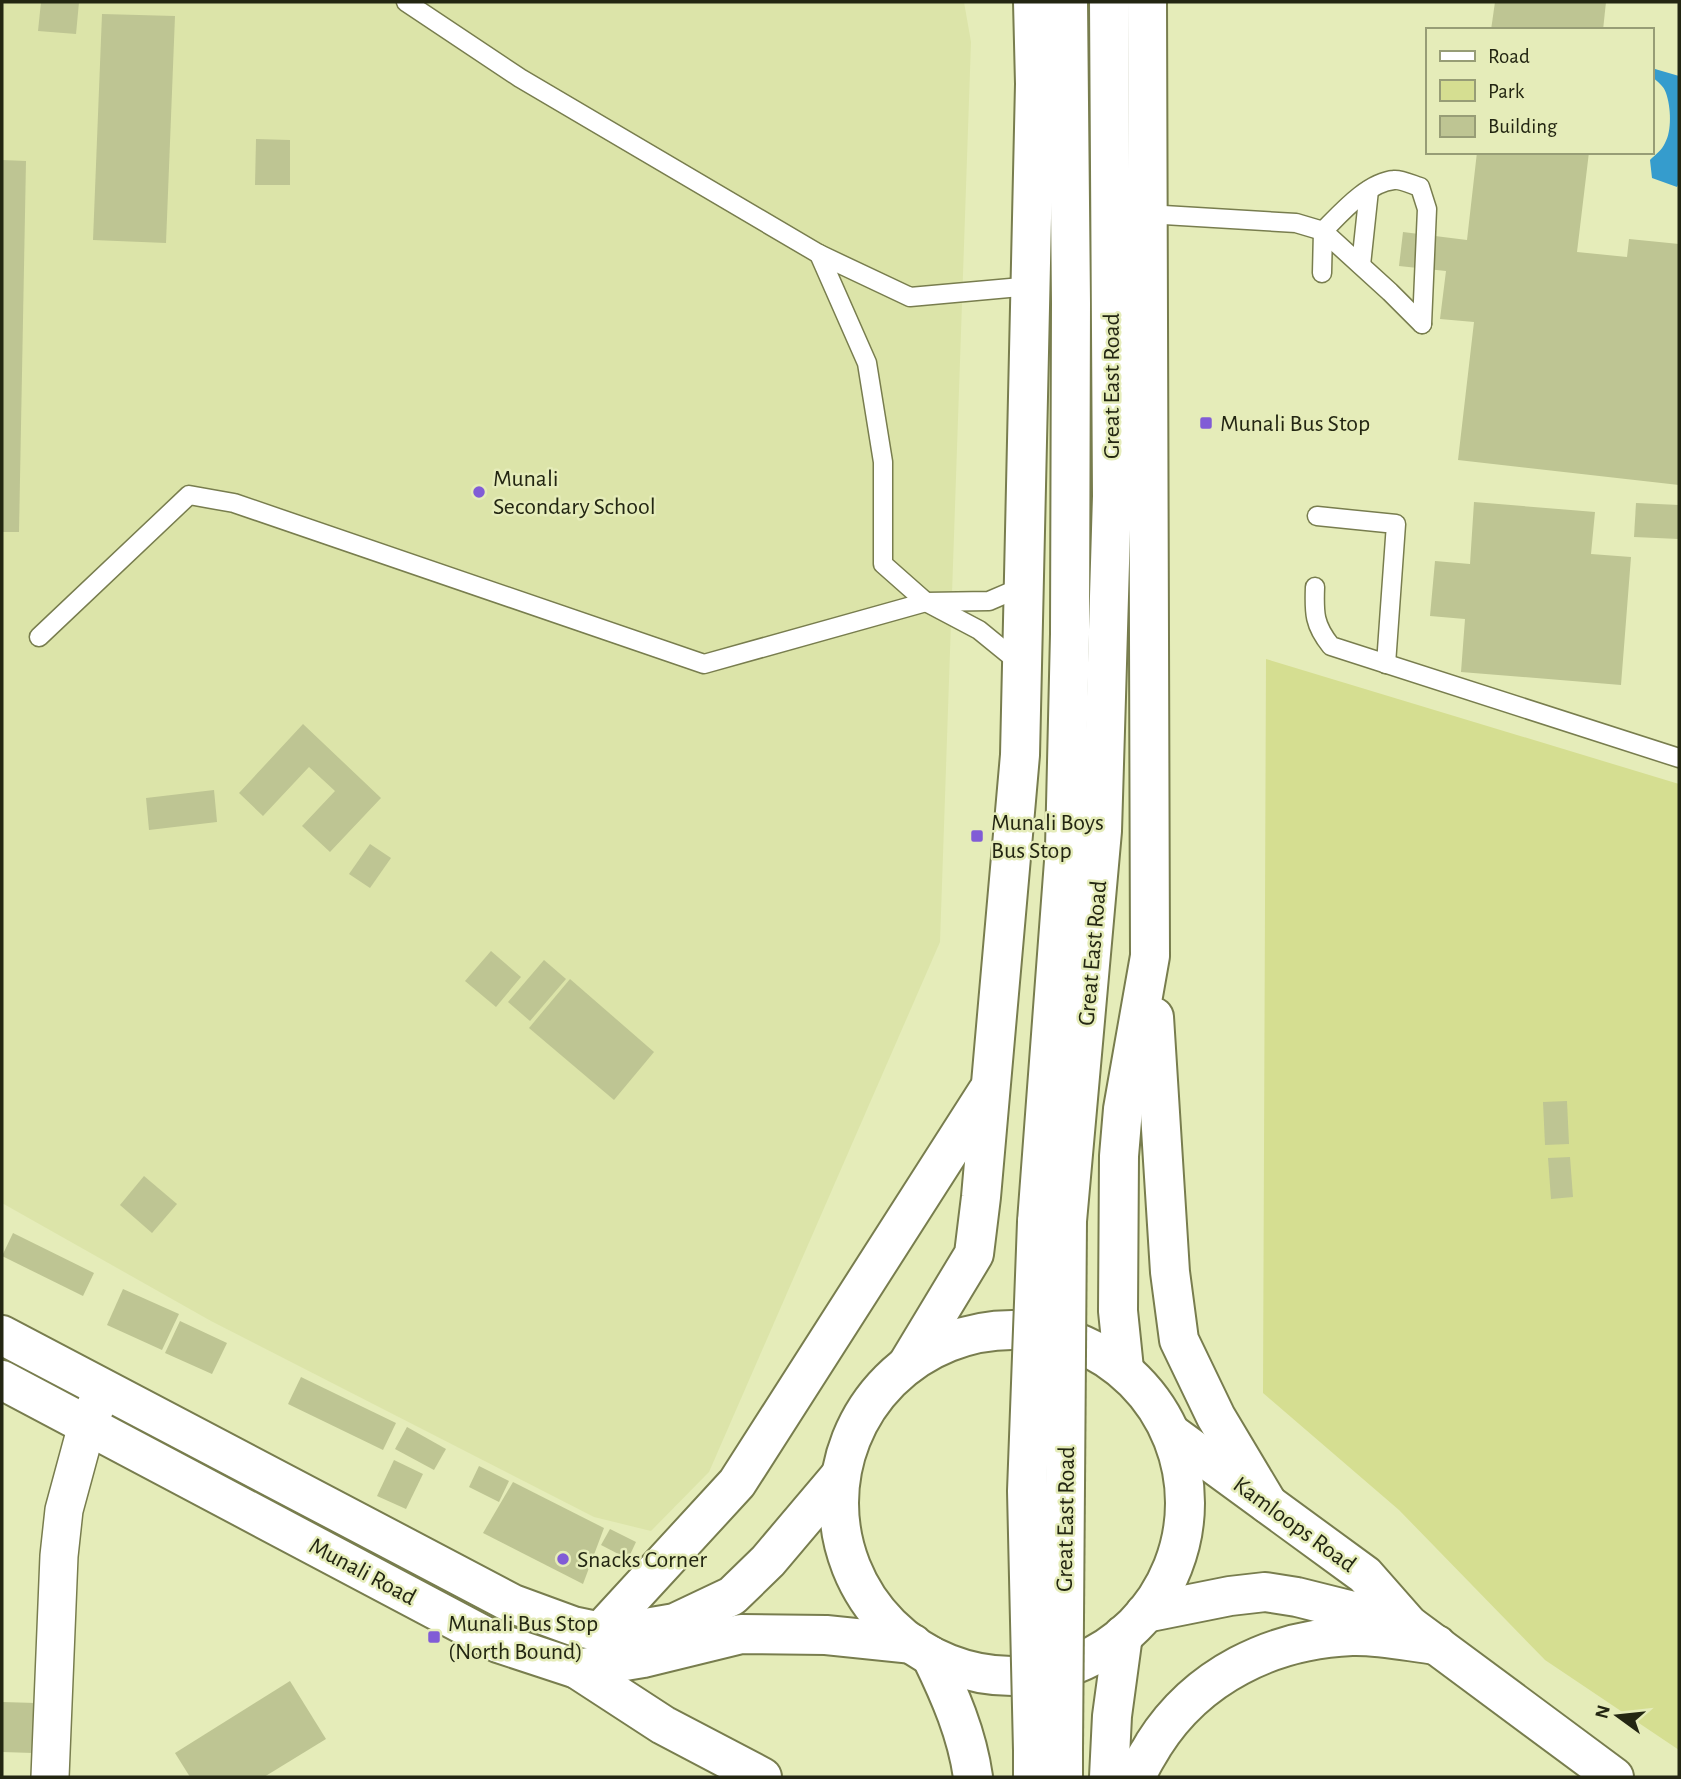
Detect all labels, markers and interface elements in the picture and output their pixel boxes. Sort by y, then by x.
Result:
legend [1426,28,1653,154]
text: Road [1488,46,1530,67]
text: Park [1488,81,1525,102]
text: Building [1488,116,1558,137]
street label: Great East Road [1100,313,1124,459]
place label: Munali Bus Stop [1220,412,1370,436]
marker: Munali Bus Stop [1198,415,1214,431]
place label: Munali Secondary School [493,467,656,519]
marker: Munali Secondary School [471,484,487,500]
place label: Munali Boys Bus Stop [991,811,1104,863]
marker: Munali Boys Bus Stop [969,828,985,844]
street label: Great East Road [1075,879,1111,1027]
street label: Great East Road [1053,1446,1079,1592]
street label: Kamloops Road [1229,1472,1360,1577]
street label: Munali Road [305,1534,420,1610]
place label: Snacks Corner [577,1548,707,1572]
marker: Snacks Corner [555,1551,571,1567]
place label: Munali Bus Stop (North Bound) [448,1612,598,1664]
marker: Munali Bus Stop (North Bound) [426,1629,442,1645]
north arrow [1583,1681,1653,1751]
text: N [1592,1703,1614,1721]

